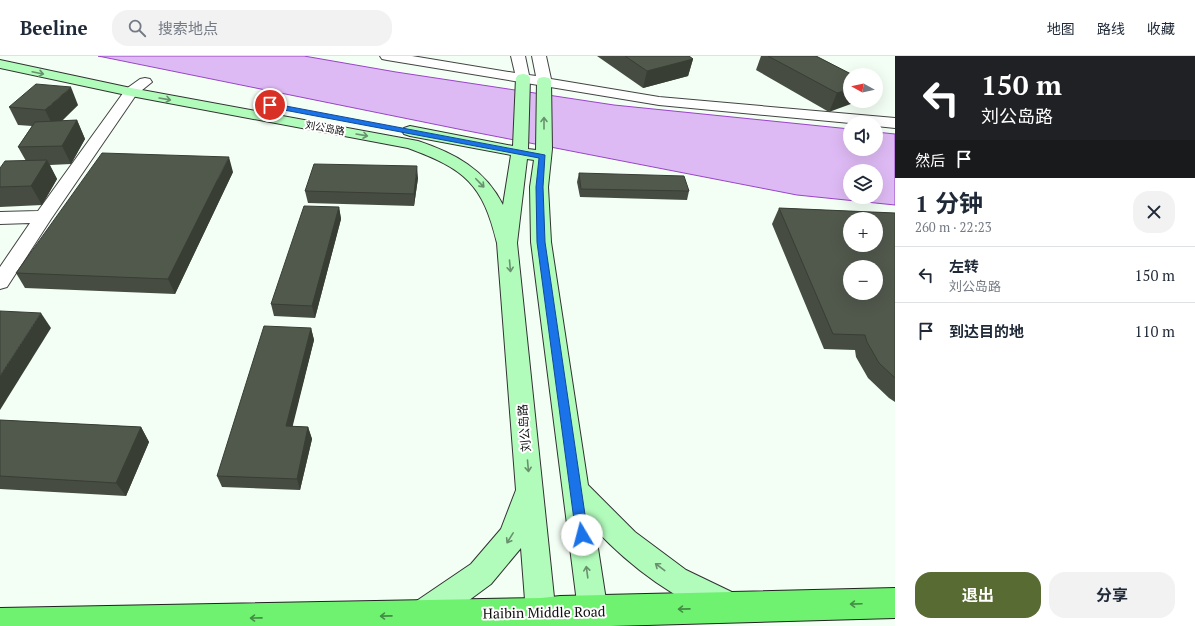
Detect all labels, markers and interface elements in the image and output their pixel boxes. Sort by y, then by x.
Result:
search box [112,10,392,46]
text: Beeline [20,15,88,40]
icon: search [126,17,148,39]
text: 搜索地点 [158,18,218,38]
text: 地图 [1047,19,1075,38]
text: 路线 [1097,19,1125,38]
text: 收藏 [1147,19,1175,38]
text: 150 m [981,66,1062,103]
north arrow [843,68,883,108]
map controls [843,68,883,300]
one-way arrow [31,69,44,77]
icon: left [915,72,967,124]
pin [253,88,287,122]
icon: arrive [259,94,281,116]
one-way arrow [159,95,172,103]
text: 刘公岛路 [981,104,1053,128]
button: sound [843,116,883,156]
one-way arrow [540,117,548,130]
street label: 刘公岛路 [304,118,346,138]
one-way arrow [355,131,368,139]
icon: arrive [953,148,975,170]
text: 然后 [915,150,945,170]
button: layers [843,164,883,204]
one-way arrow [475,178,485,188]
text: 1 分钟 [915,187,983,219]
button: close [1133,191,1175,233]
button: + [843,212,883,252]
text: 260 m · 22:23 [915,218,992,236]
text: 左转 [949,256,979,276]
one-way arrow [506,259,513,272]
button: − [843,260,883,300]
icon: left [915,264,937,286]
text: 150 m [1134,265,1175,285]
text: 刘公岛路 [949,277,1001,295]
icon: arrive [915,320,937,342]
text: 到达目的地 [949,321,1024,341]
text: 110 m [1134,321,1175,341]
street label: 刘公岛路 [514,403,534,453]
one-way arrow [524,459,531,472]
position arrow [561,514,603,556]
one-way arrow [506,532,514,543]
one-way arrow [654,563,665,572]
one-way arrow [583,566,591,579]
button: 退出 [915,572,1041,618]
button: 分享 [1049,572,1175,618]
one-way arrow [850,600,863,608]
street label: Haibin Middle Road [482,601,606,623]
one-way arrow [678,605,691,613]
one-way arrow [380,612,393,620]
one-way arrow [250,614,263,622]

